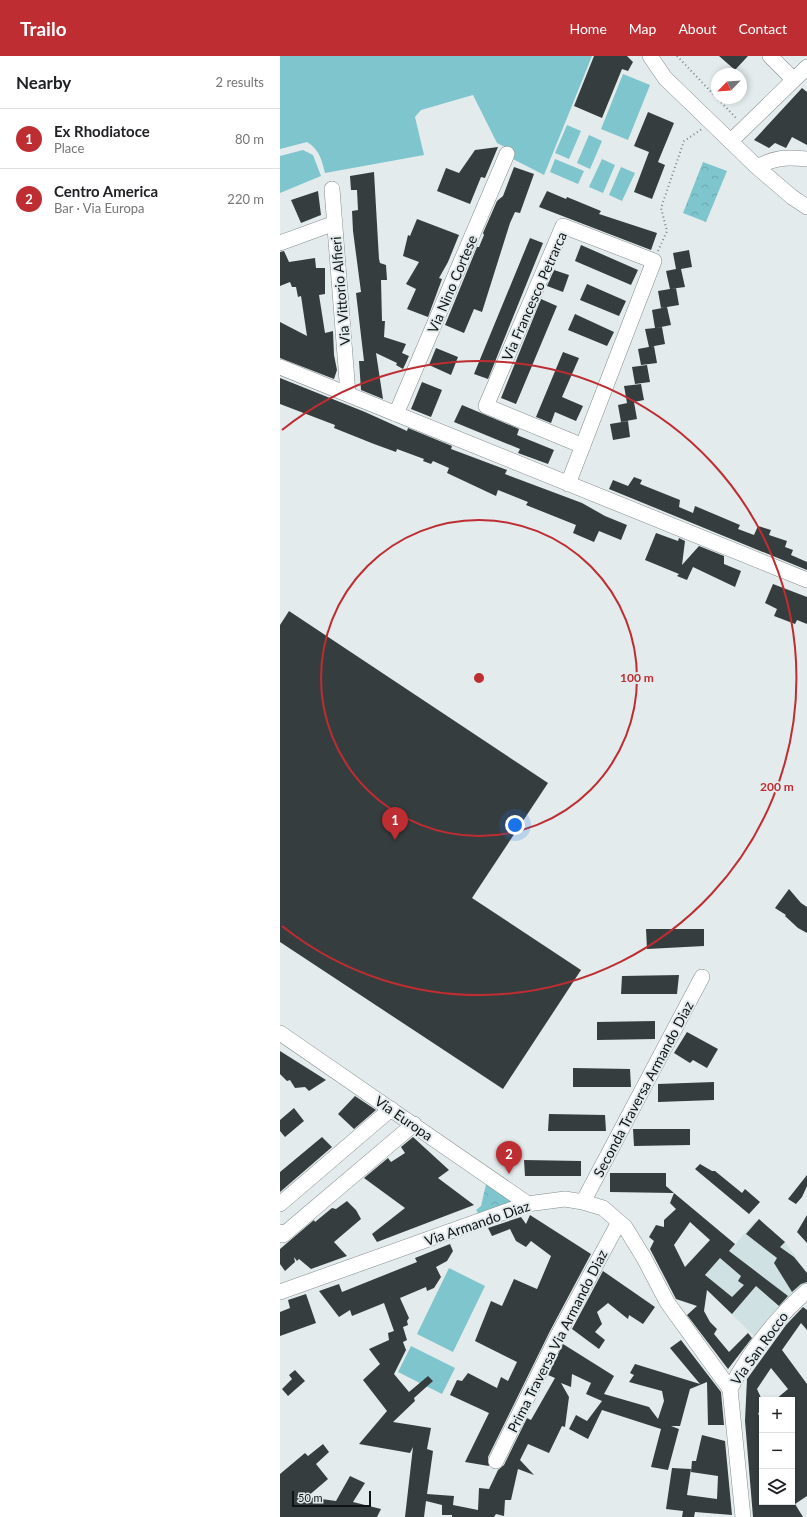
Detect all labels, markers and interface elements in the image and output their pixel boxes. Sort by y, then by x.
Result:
text: Trailo [20,17,67,40]
text: Home [569,20,607,37]
text: Map [629,20,656,37]
text: About [678,20,716,37]
text: Contact [738,20,787,37]
north arrow [711,68,747,104]
text: Nearby [16,72,71,93]
text: 2 results [216,74,264,90]
text: Ex Rhodiatoce [54,122,150,140]
text: 1 [25,131,33,147]
text: 80 m [235,131,264,147]
text: Place [54,140,84,156]
text: Centro America [54,182,158,200]
text: 2 [25,191,33,207]
text: 220 m [227,191,264,207]
text: Bar · Via Europa [54,200,145,216]
street label: Via Francesco Petrarca [498,229,570,363]
street label: Via Nino Cortese [424,232,480,336]
street label: Via Vittorio Alfieri [327,236,353,346]
text: 100 m [620,670,654,685]
centre of rings [472,671,486,685]
text: 200 m [760,779,794,794]
pin: 1 [382,807,408,840]
your location [505,815,525,835]
street label: Seconda Traversa Armando Diaz [589,998,697,1180]
street label: Via Europa [372,1092,436,1144]
pin: 2 [496,1141,522,1174]
street label: Via Armando Diaz [422,1197,532,1249]
street label: Prima Traversa Via Armando Diaz [503,1247,611,1435]
street label: Via San Rocco [727,1308,791,1388]
map controls [759,1397,795,1505]
button: + [759,1397,795,1433]
button: − [759,1433,795,1469]
button: layers [759,1469,795,1505]
scale bar [292,1489,371,1508]
text: 50 m [298,1491,323,1504]

